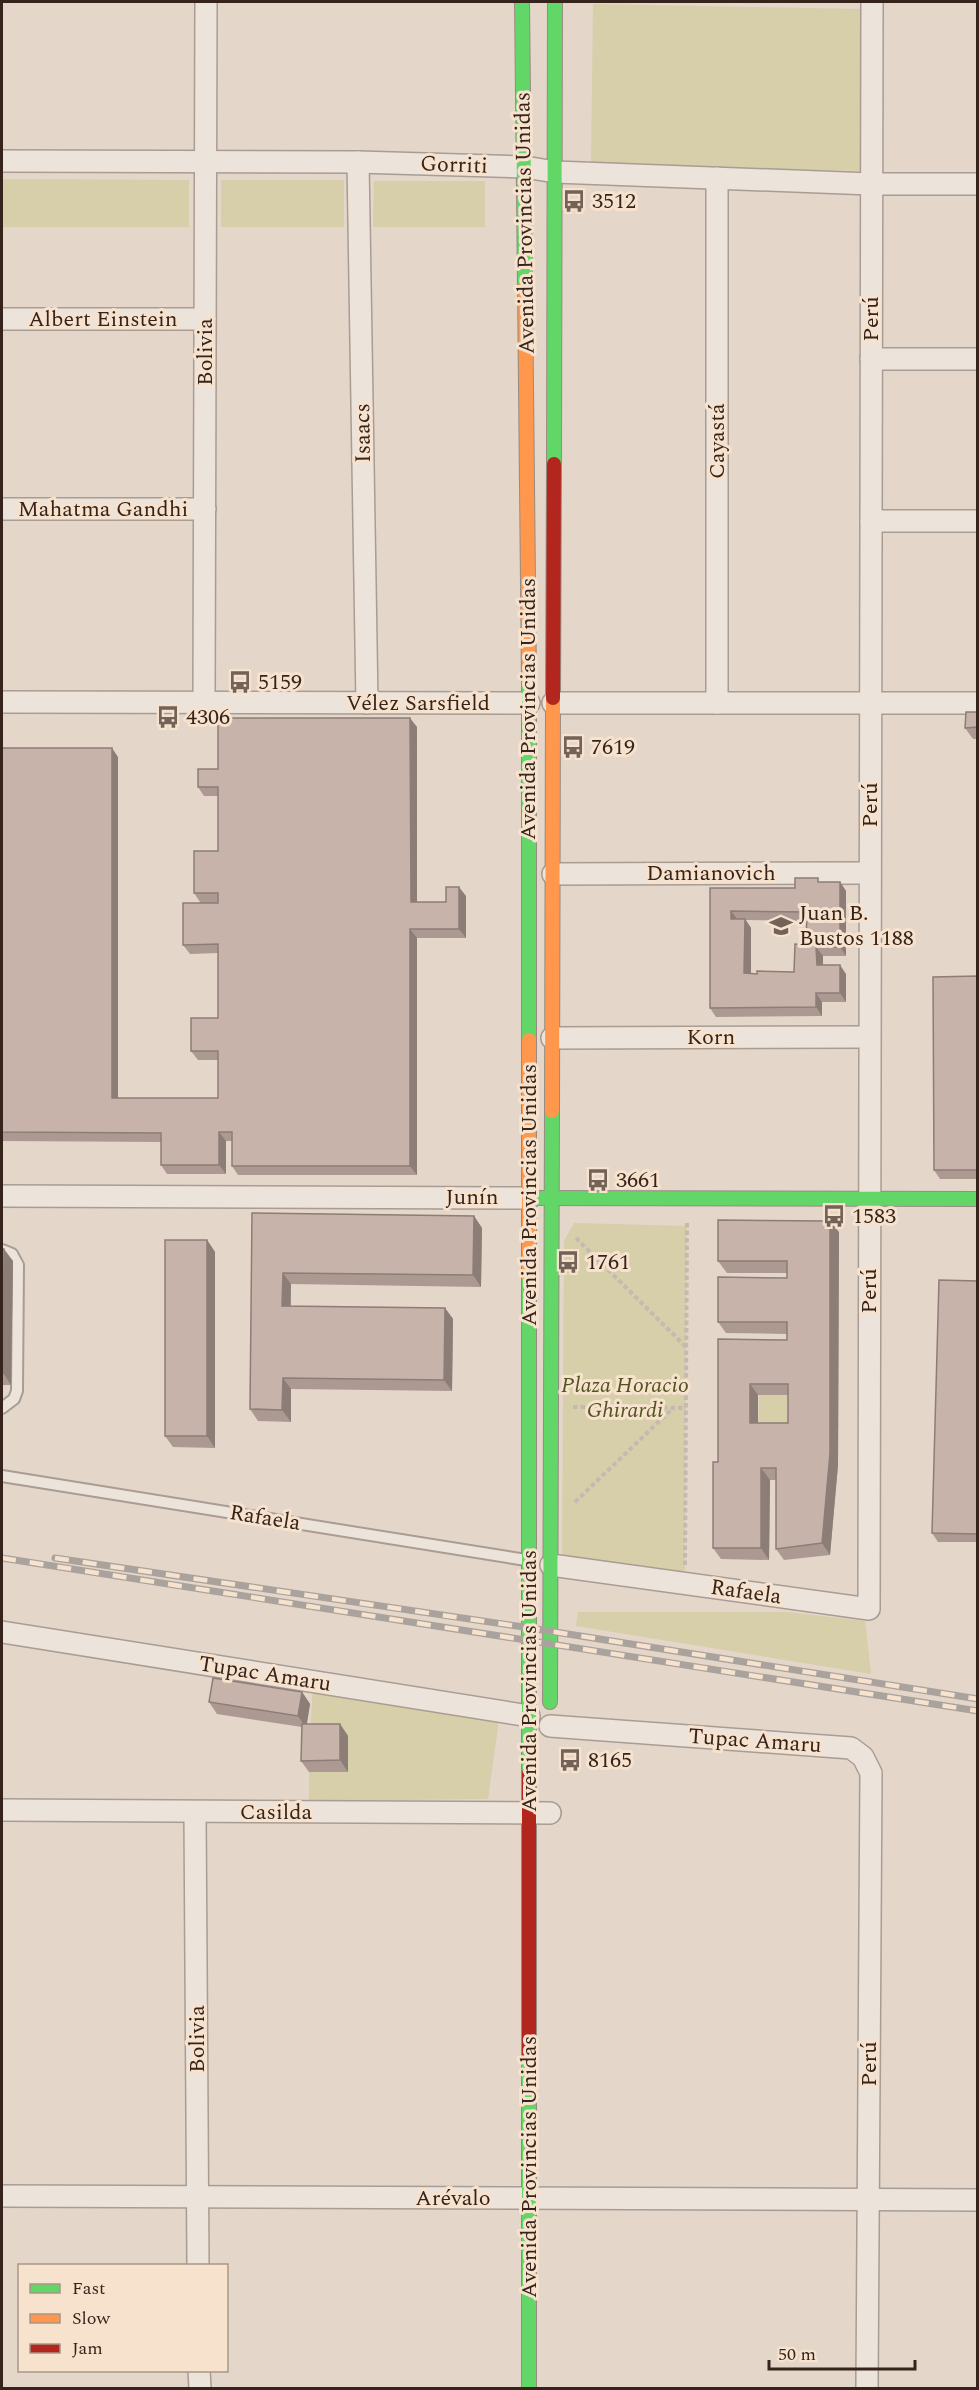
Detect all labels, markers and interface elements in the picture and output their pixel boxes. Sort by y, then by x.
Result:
street label: Avenida Provincias Unidas [506,92,544,354]
street label: Gorriti [420,147,488,183]
place label: 3512 [592,185,636,218]
bus stop icon: 3512 [561,188,587,214]
street label: Perú [855,296,888,342]
street label: Albert Einstein [28,303,178,336]
street label: Bolivia [189,318,222,386]
street label: Isaacs [346,403,380,463]
street label: Cayastá [701,403,734,479]
street label: Mahatma Gandhi [18,493,188,526]
street label: Avenida Provincias Unidas [512,578,545,840]
place label: 5159 [258,666,302,699]
bus stop icon: 5159 [227,669,253,695]
street label: Vélez Sarsfield [346,687,490,720]
place label: 4306 [186,701,230,734]
bus stop icon: 4306 [155,704,181,730]
place label: 7619 [591,731,635,764]
bus stop icon: 7619 [560,734,586,760]
street label: Perú [854,782,887,828]
street label: Damianovich [646,857,776,890]
place label: Juan B. Bustos 1188 [799,897,914,955]
school or university icon: Juan B. Bustos 1188 [768,913,794,939]
street label: Korn [687,1021,735,1054]
street label: Avenida Provincias Unidas [513,1064,546,1326]
place label: 3661 [616,1164,660,1197]
bus stop icon: 3661 [585,1167,611,1193]
street label: Junín [445,1181,499,1214]
place label: 1583 [852,1200,896,1233]
bus stop icon: 1583 [821,1203,847,1229]
place label: 1761 [586,1246,630,1279]
bus stop icon: 1761 [555,1249,581,1275]
street label: Perú [853,1268,886,1314]
park label: Plaza Horacio Ghirardi [561,1369,689,1427]
street label: Rafaela [227,1496,303,1540]
street label: Avenida Provincias Unidas [513,1550,546,1812]
street label: Rafaela [708,1571,784,1613]
street label: Tupac Amaru [196,1647,334,1701]
street label: Tupac Amaru [687,1720,823,1762]
place label: 8165 [588,1744,632,1777]
bus stop icon: 8165 [557,1747,583,1773]
street label: Casilda [240,1796,313,1829]
street label: Bolivia [181,2005,214,2073]
street label: Avenida Provincias Unidas [513,2036,546,2298]
street label: Perú [853,2041,886,2087]
street label: Arévalo [415,2182,491,2215]
legend [18,2264,228,2372]
text: Fast [72,2275,105,2302]
text: Slow [72,2305,111,2332]
scale bar [769,2333,914,2371]
text: Jam [72,2335,103,2362]
text: 50 m [778,2341,816,2368]

